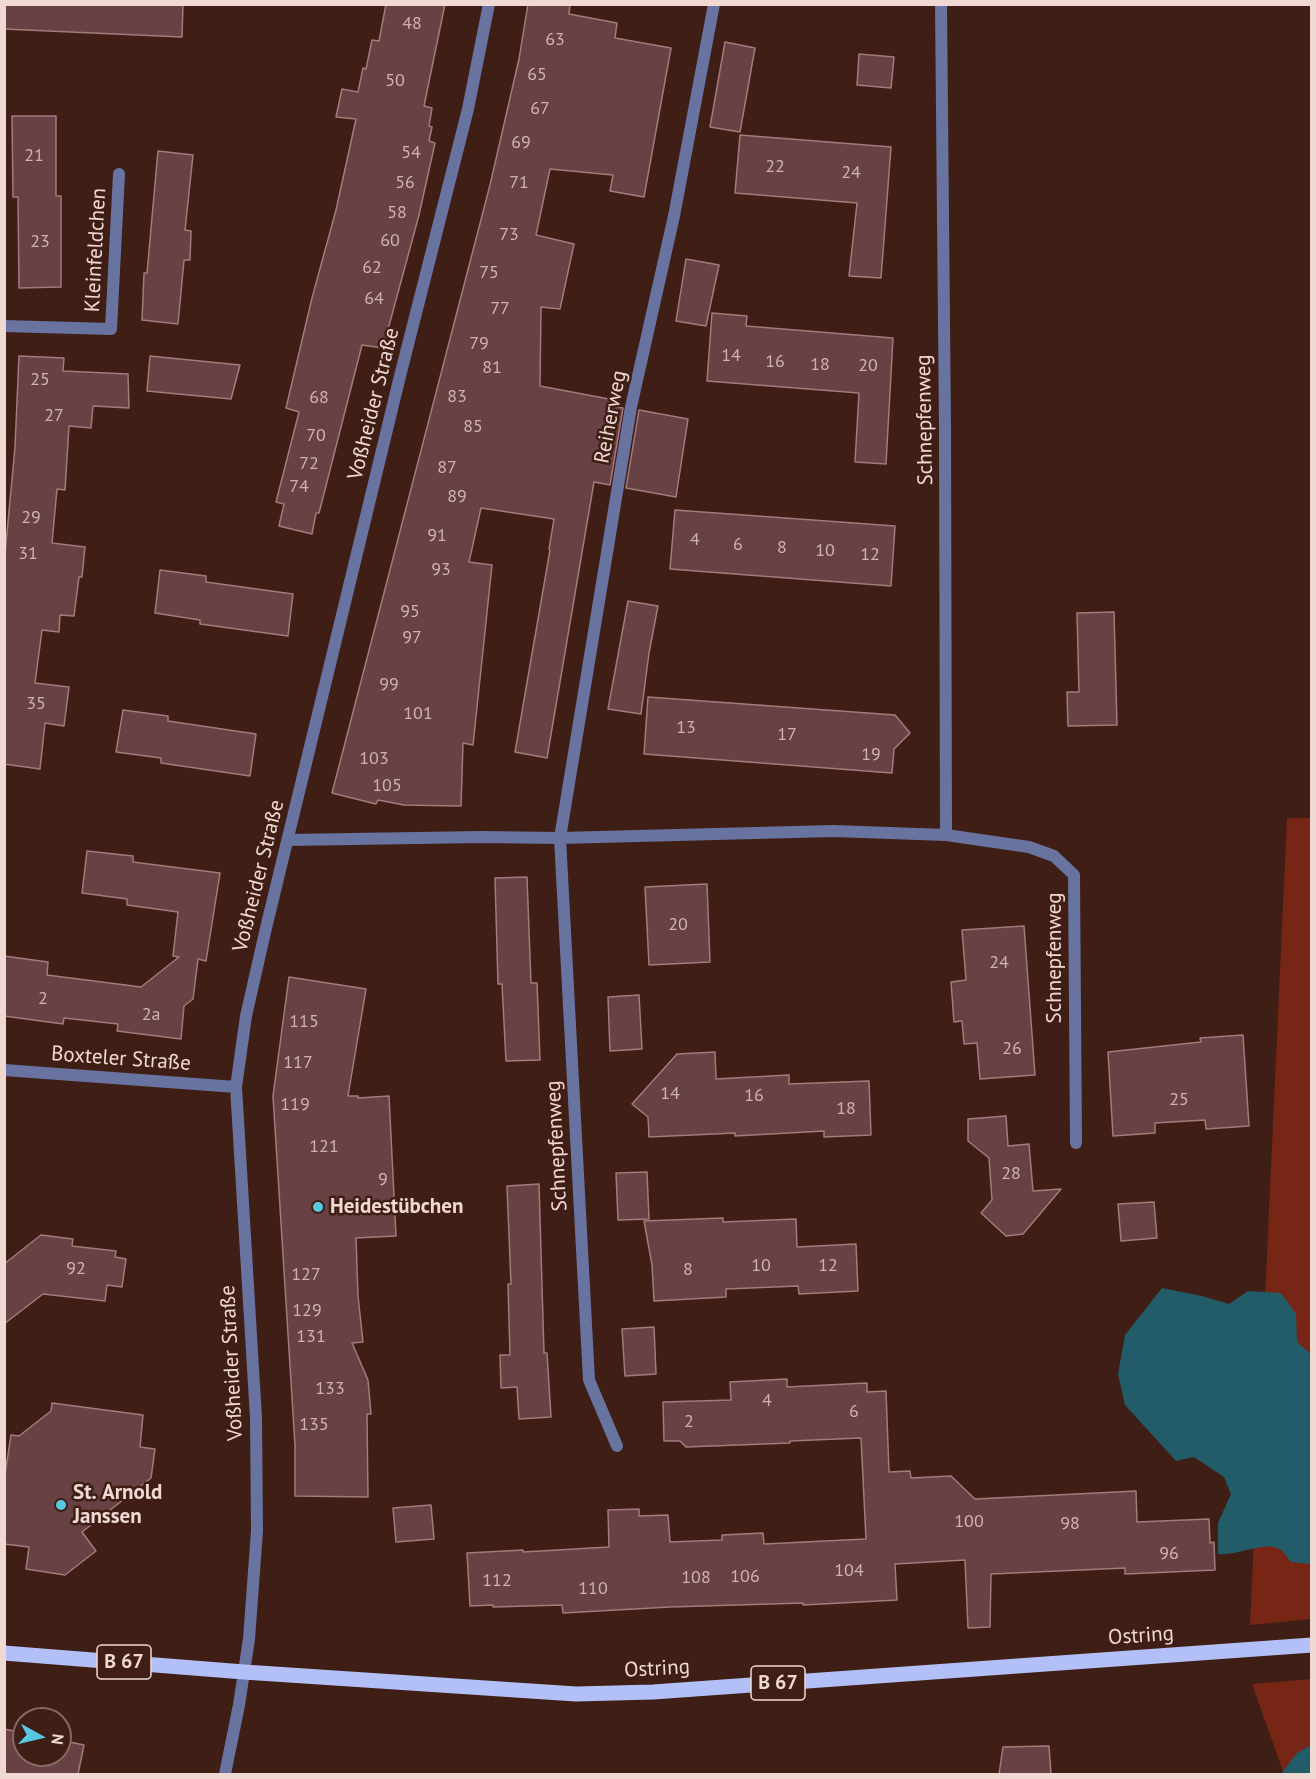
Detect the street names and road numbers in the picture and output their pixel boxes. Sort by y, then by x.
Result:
street label: Kleinfeldchen [80,187,112,313]
street label: Voßheider Straße [343,325,405,483]
street label: Schnepfenweg [911,354,939,486]
street label: Reiherweg [590,368,632,466]
street label: Voßheider Straße [228,797,290,955]
street label: Schnepfenweg [1042,893,1068,1023]
street label: Boxteler Straße [50,1042,192,1076]
street label: Schnepfenweg [541,1080,573,1212]
street label: Voßheider Straße [215,1285,249,1441]
street label: Ostring [1107,1621,1175,1651]
road number: B 67 [97,1645,151,1679]
street label: Ostring [623,1655,691,1683]
road number: B 67 [751,1666,805,1700]

